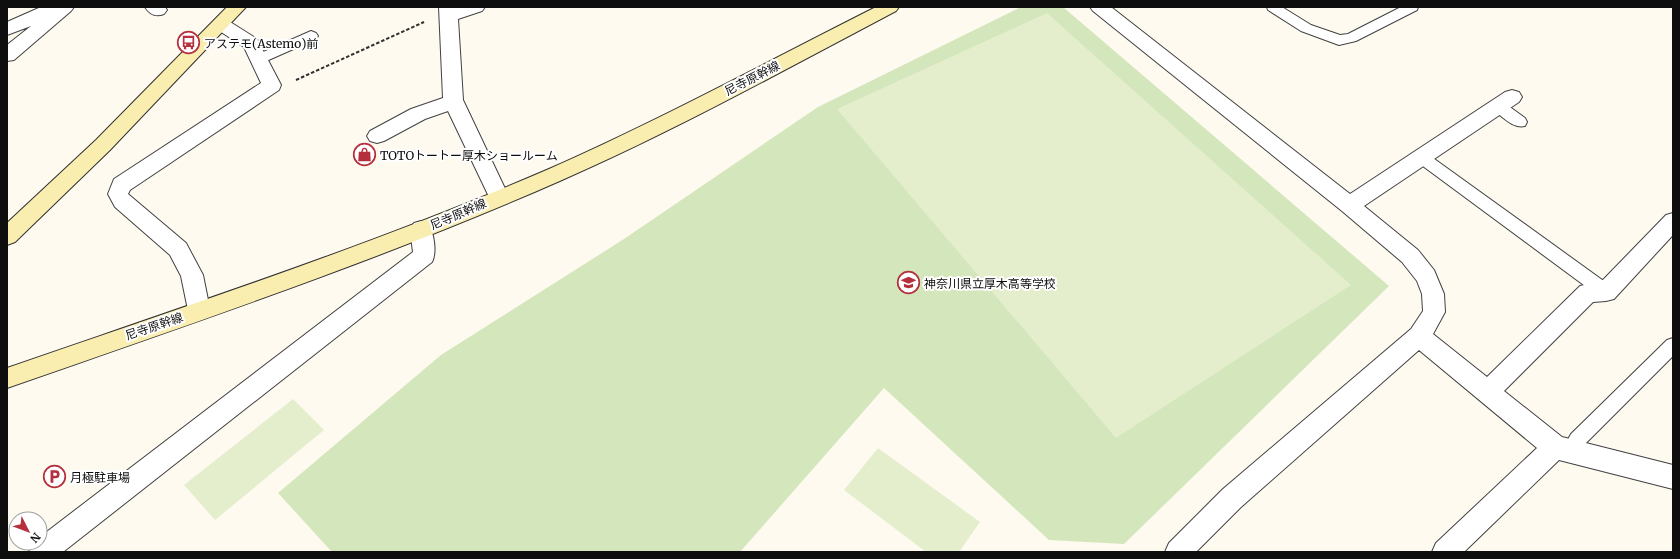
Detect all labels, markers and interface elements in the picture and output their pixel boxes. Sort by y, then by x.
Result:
bus stop icon: アステモ(Astemo)前 [175,30,201,56]
place label: アステモ(Astemo)前 [204,36,318,51]
street label: 尼寺原幹線 [722,58,782,98]
shop icon: TOTOトートー厚木ショールーム [352,142,378,168]
place label: TOTOトートー厚木ショールーム [380,148,558,163]
street label: 尼寺原幹線 [427,195,489,233]
school or university icon: 神奈川県立厚木高等学校 [895,270,921,296]
place label: 神奈川県立厚木高等学校 [924,276,1056,291]
street label: 尼寺原幹線 [123,309,185,343]
parking icon: 月極駐車場 [42,464,68,490]
place label: 月極駐車場 [70,470,130,485]
north arrow [8,511,48,551]
text: N [27,530,44,546]

